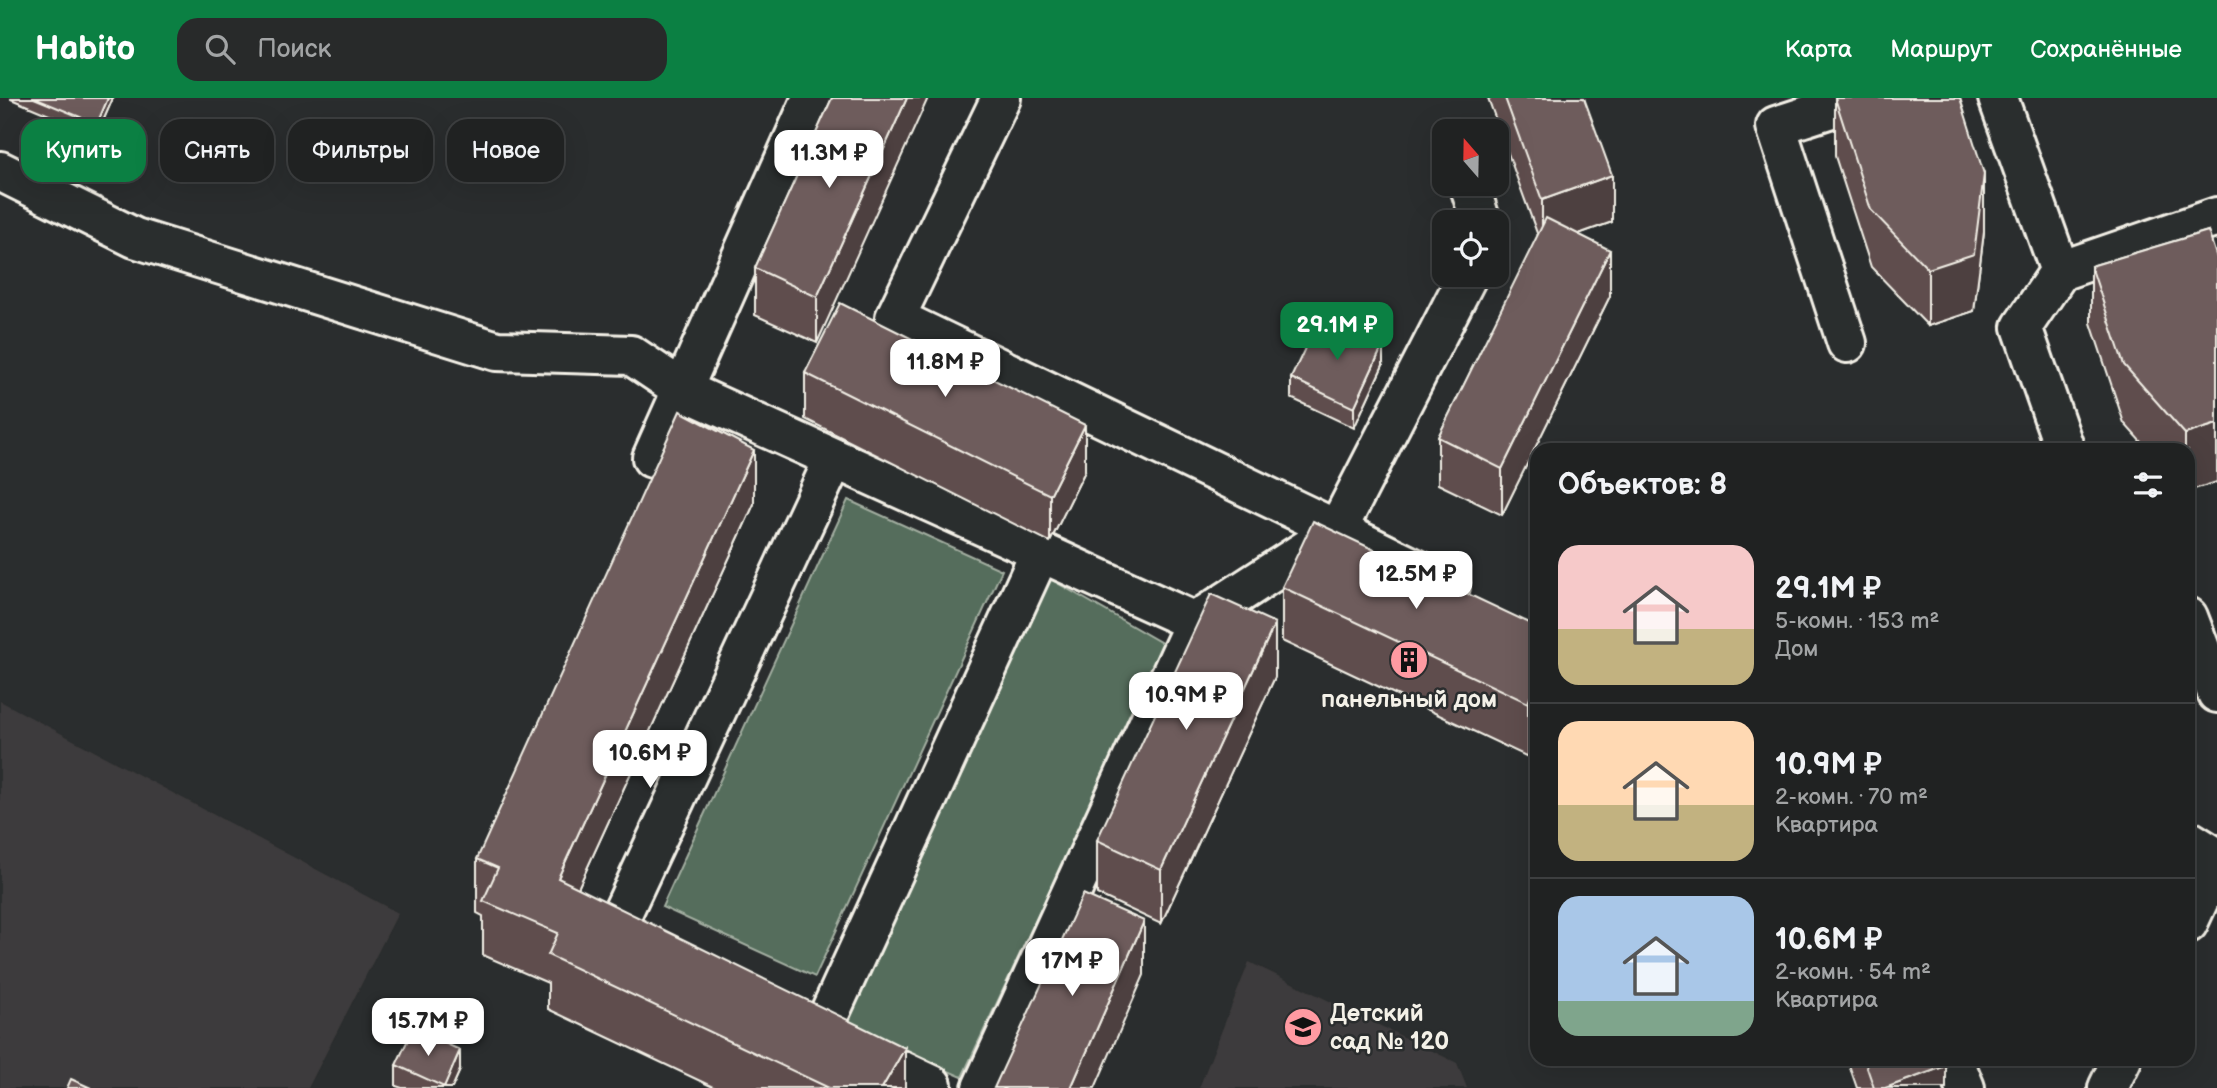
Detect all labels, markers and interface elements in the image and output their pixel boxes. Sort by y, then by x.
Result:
search box [177,18,667,81]
text: Habito [35,29,135,69]
icon: search [201,30,239,68]
text: Поиск [257,34,331,65]
text: Карта [1785,35,1852,64]
text: Маршрут [1890,35,1992,64]
text: Сохранённые [2030,35,2182,64]
chip: Купить [21,119,146,182]
chip: Снять [160,119,274,182]
chip: Фильтры [288,119,433,182]
chip: Новое [447,119,564,182]
north arrow [1432,119,1508,196]
map controls [1432,119,1509,287]
pin: 11.3M ₽ [764,130,894,190]
text: 11.3M ₽ [790,139,868,167]
button: locate [1432,210,1509,287]
pin: 29.1M ₽ [1272,302,1402,362]
text: 29.1M ₽ [1296,311,1378,339]
pin: 11.8M ₽ [880,340,1010,399]
text: 11.8M ₽ [906,348,984,376]
icon: filters [2129,466,2167,504]
text: Объектов: 8 [1558,467,1727,503]
pin: 12.5M ₽ [1351,552,1481,611]
text: 12.5M ₽ [1375,560,1457,588]
text: 29.1M ₽ [1775,571,1881,607]
icon: home [1614,573,1698,657]
text: 5-комн. · 153 m² [1775,607,1940,635]
text: Дом [1775,635,1818,663]
building icon: панельный дом [1388,639,1430,681]
pin: 10.9M ₽ [1121,672,1251,732]
text: 10.9M ₽ [1145,681,1227,709]
place label: панельный дом [1321,685,1497,714]
pin: 10.6M ₽ [585,730,715,790]
text: 10.6M ₽ [609,739,691,767]
text: 10.9M ₽ [1775,747,1882,783]
icon: home [1614,749,1698,833]
text: 2-комн. · 70 m² [1775,783,1928,811]
text: Квартира [1775,811,1878,839]
text: 10.6M ₽ [1775,922,1883,958]
icon: home [1614,924,1698,1008]
pin: 17M ₽ [1023,939,1121,998]
text: 17M ₽ [1041,947,1103,975]
text: 2-комн. · 54 m² [1775,958,1931,986]
text: Квартира [1775,986,1878,1014]
pin: 15.7M ₽ [363,998,493,1058]
place label: Детский сад № 120 [1330,999,1449,1056]
school or university icon: Детский сад № 120 [1282,1006,1324,1048]
text: 15.7M ₽ [388,1007,468,1035]

